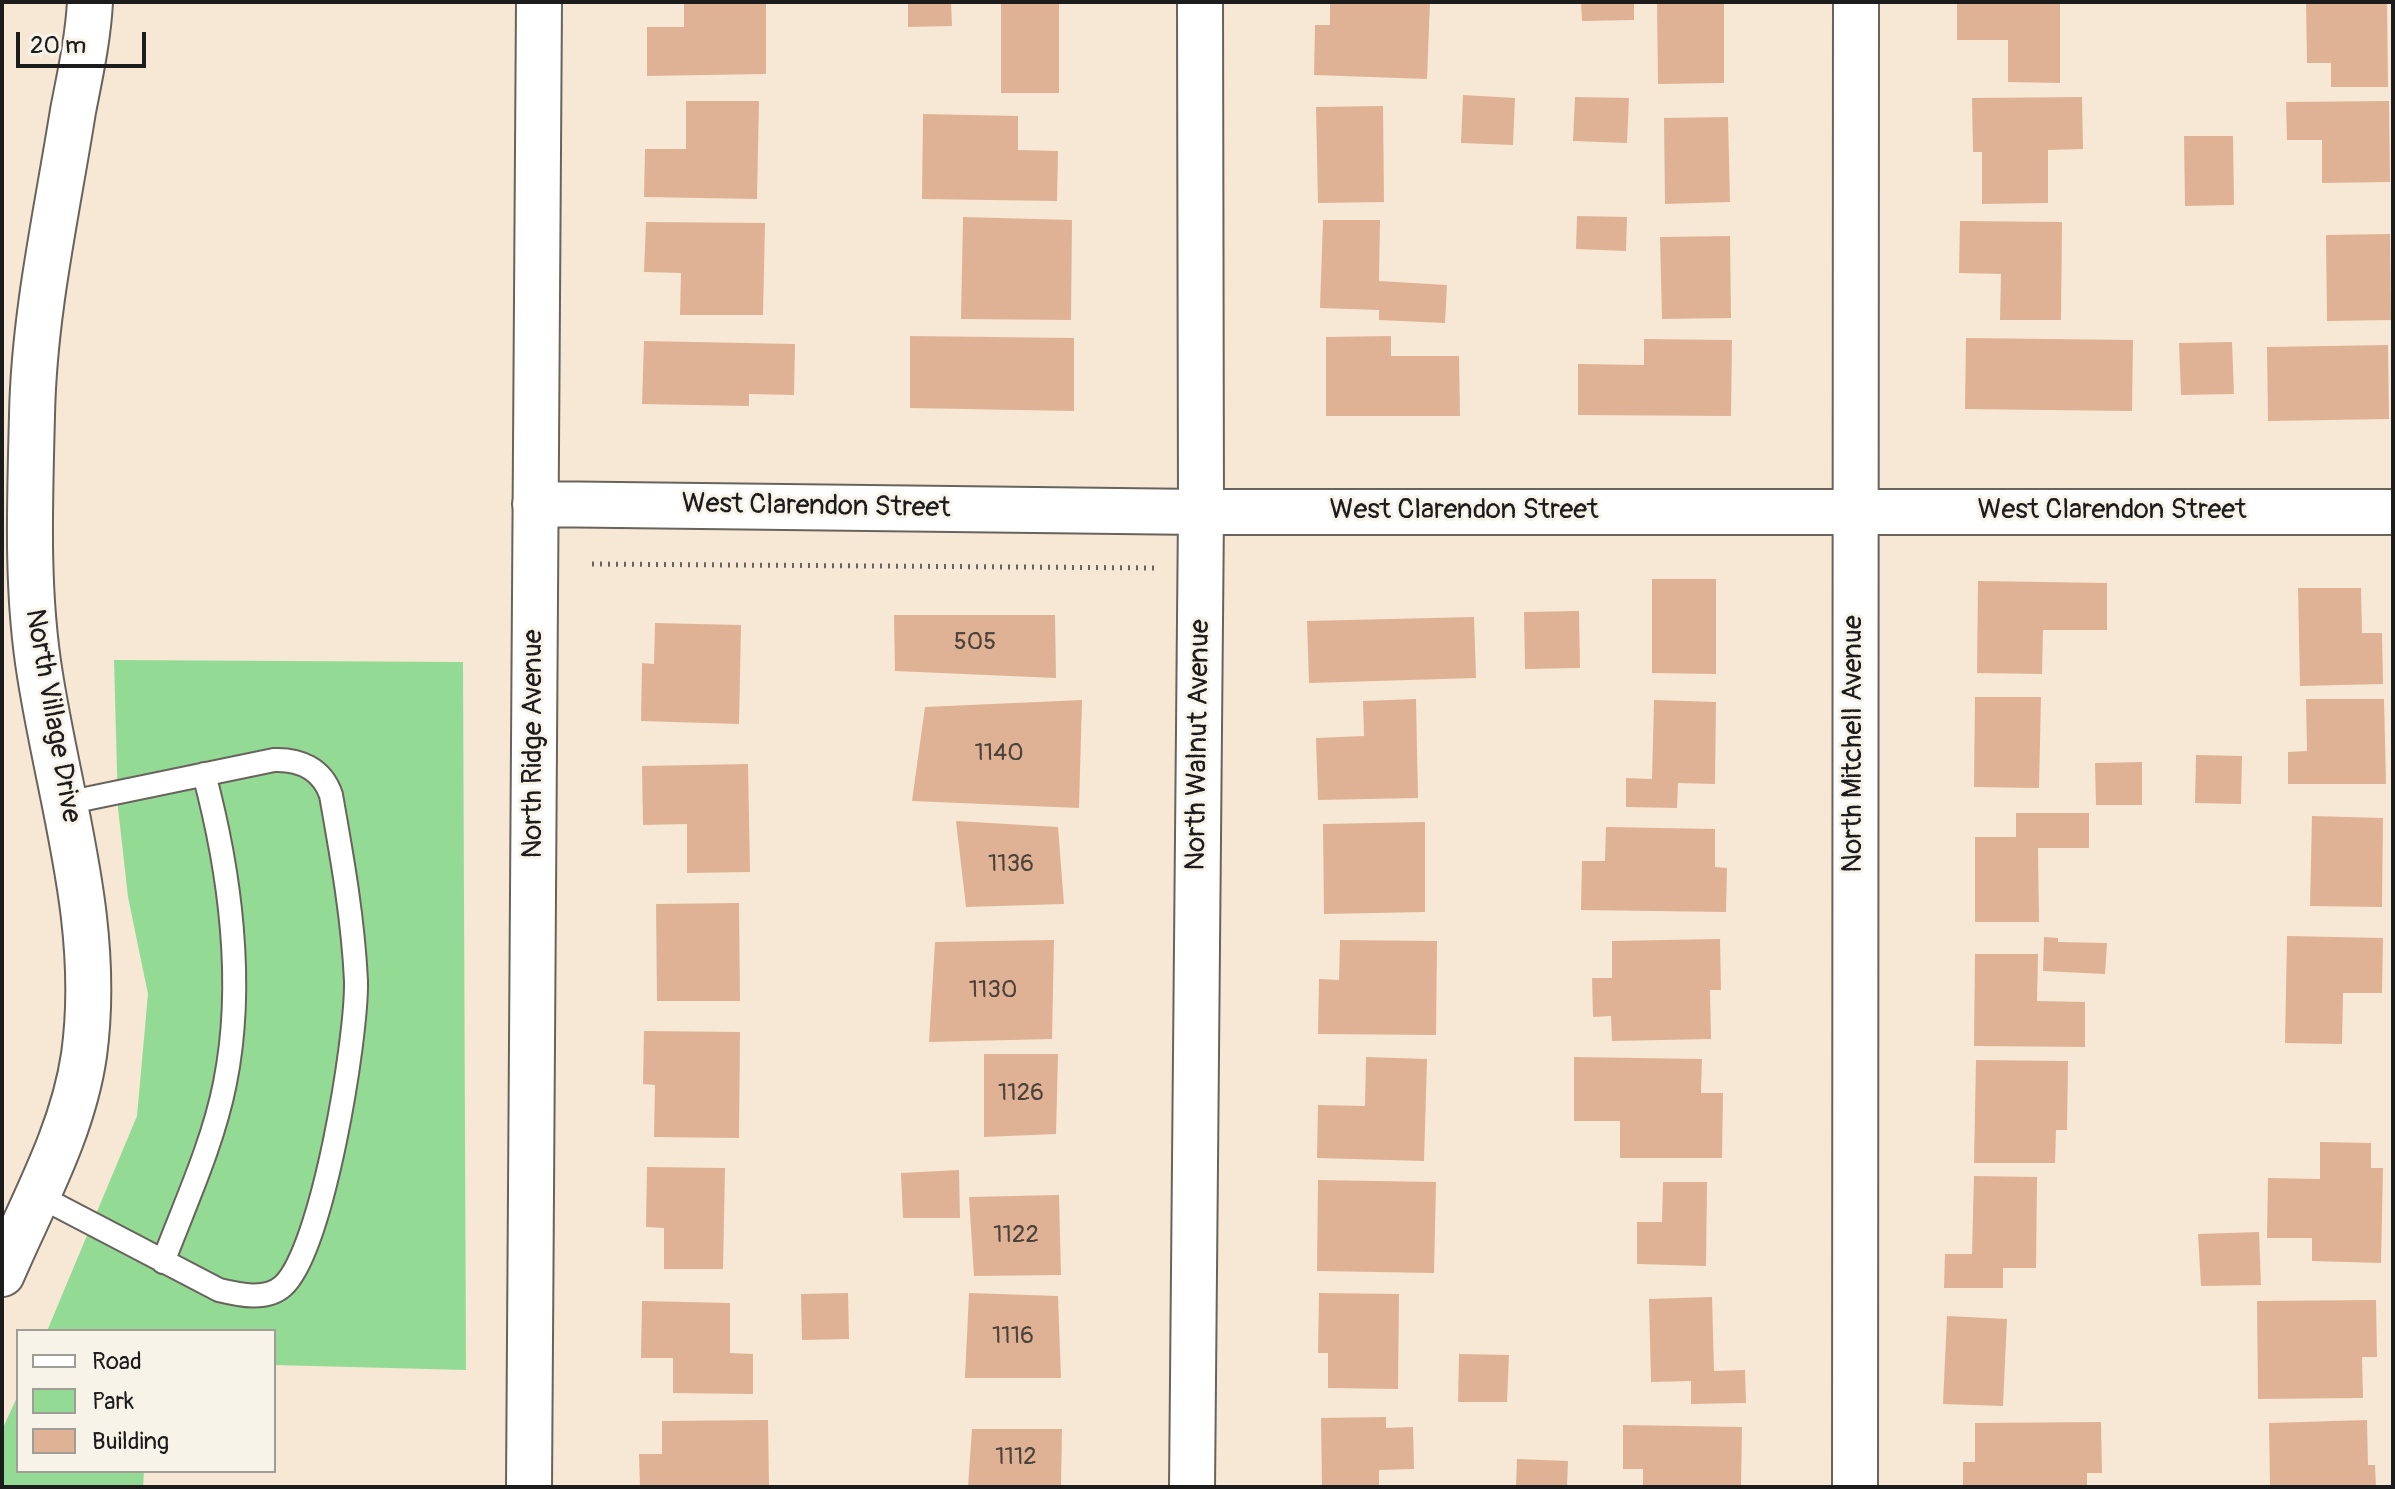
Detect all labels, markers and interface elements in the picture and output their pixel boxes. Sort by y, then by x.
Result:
scale bar [20,16,150,66]
text: 20 m [30,31,86,60]
street label: West Clarendon Street [681,488,951,526]
street label: West Clarendon Street [1330,494,1598,528]
street label: West Clarendon Street [1978,494,2246,528]
street label: North Village Drive [17,607,87,825]
street label: North Mitchell Avenue [1837,615,1871,873]
street label: North Walnut Avenue [1180,619,1218,871]
street label: North Ridge Avenue [517,629,551,859]
house number: 505 [954,629,996,657]
house number: 1140 [974,740,1024,768]
house number: 1136 [988,851,1034,879]
house number: 1130 [969,977,1017,1005]
house number: 1126 [998,1080,1044,1108]
house number: 1122 [993,1222,1039,1250]
house number: 1116 [992,1323,1034,1351]
legend [16,1329,276,1473]
text: Road [92,1347,142,1376]
text: Park [92,1387,134,1416]
text: Building [92,1427,169,1456]
house number: 1112 [995,1444,1037,1472]

